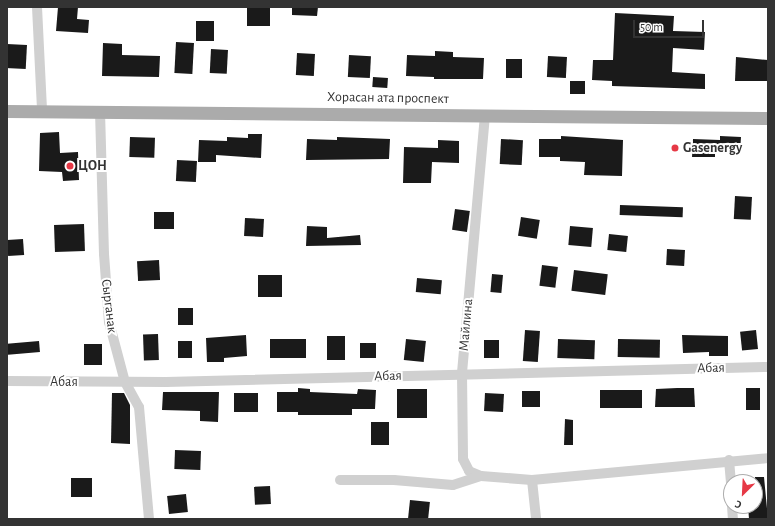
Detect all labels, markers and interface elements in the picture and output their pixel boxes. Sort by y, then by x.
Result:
scale bar [635,12,706,38]
text: 50 m [640,21,663,33]
street label: Хорасан ата проспект [327,89,449,107]
place label: Gasenergy [683,140,742,156]
marker: Gasenergy [670,143,680,153]
place label: ЦОН [78,158,107,174]
marker: ЦОН [65,161,75,171]
street label: Сырганак [97,278,121,334]
street label: Майлина [455,298,477,352]
street label: Абая [697,359,725,377]
street label: Абая [374,367,402,385]
street label: Абая [50,374,78,390]
north arrow [723,474,763,514]
text: С [733,498,743,511]

